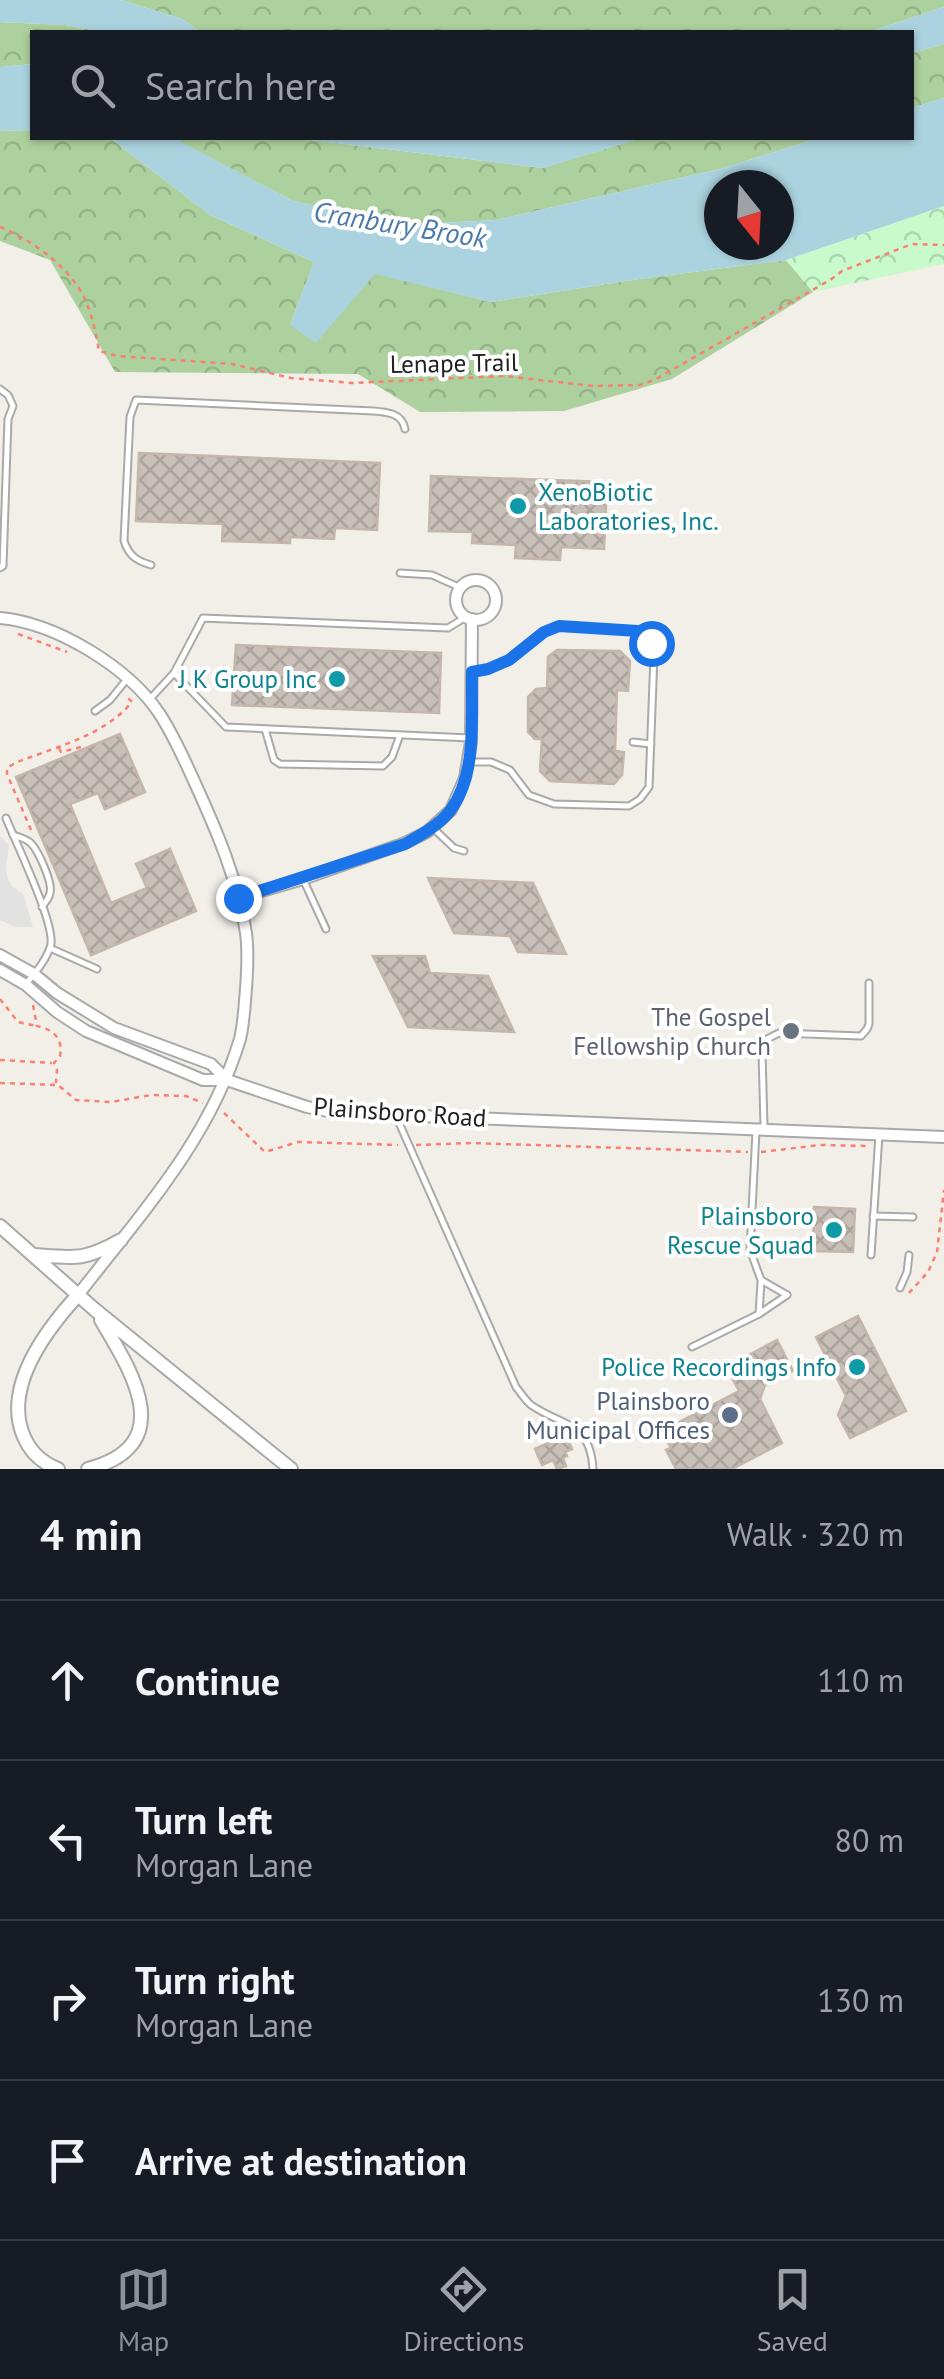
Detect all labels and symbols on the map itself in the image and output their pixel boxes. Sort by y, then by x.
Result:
north arrow [704,170,794,260]
water label: Cranbury Brook [311,192,490,256]
street label: Lenape Trail [389,346,519,380]
place label: XenoBiotic Laboratories, Inc. [538,476,719,537]
marker: XenoBiotic Laboratories, Inc. [507,495,529,517]
route start [629,621,675,667]
place label: J K Group Inc [178,663,317,695]
marker: J K Group Inc [326,668,348,690]
route end [216,876,262,922]
place label: The Gospel Fellowship Church [573,1001,772,1062]
marker: The Gospel Fellowship Church [780,1020,802,1042]
street label: Plainsboro Road [313,1090,487,1134]
place label: Plainsboro Rescue Squad [667,1200,814,1261]
marker: Plainsboro Rescue Squad [823,1219,845,1241]
place label: Police Recordings Info [601,1351,837,1383]
marker: Police Recordings Info [846,1356,868,1378]
place label: Plainsboro Municipal Offices [526,1385,710,1446]
marker: Plainsboro Municipal Offices [719,1404,741,1426]

